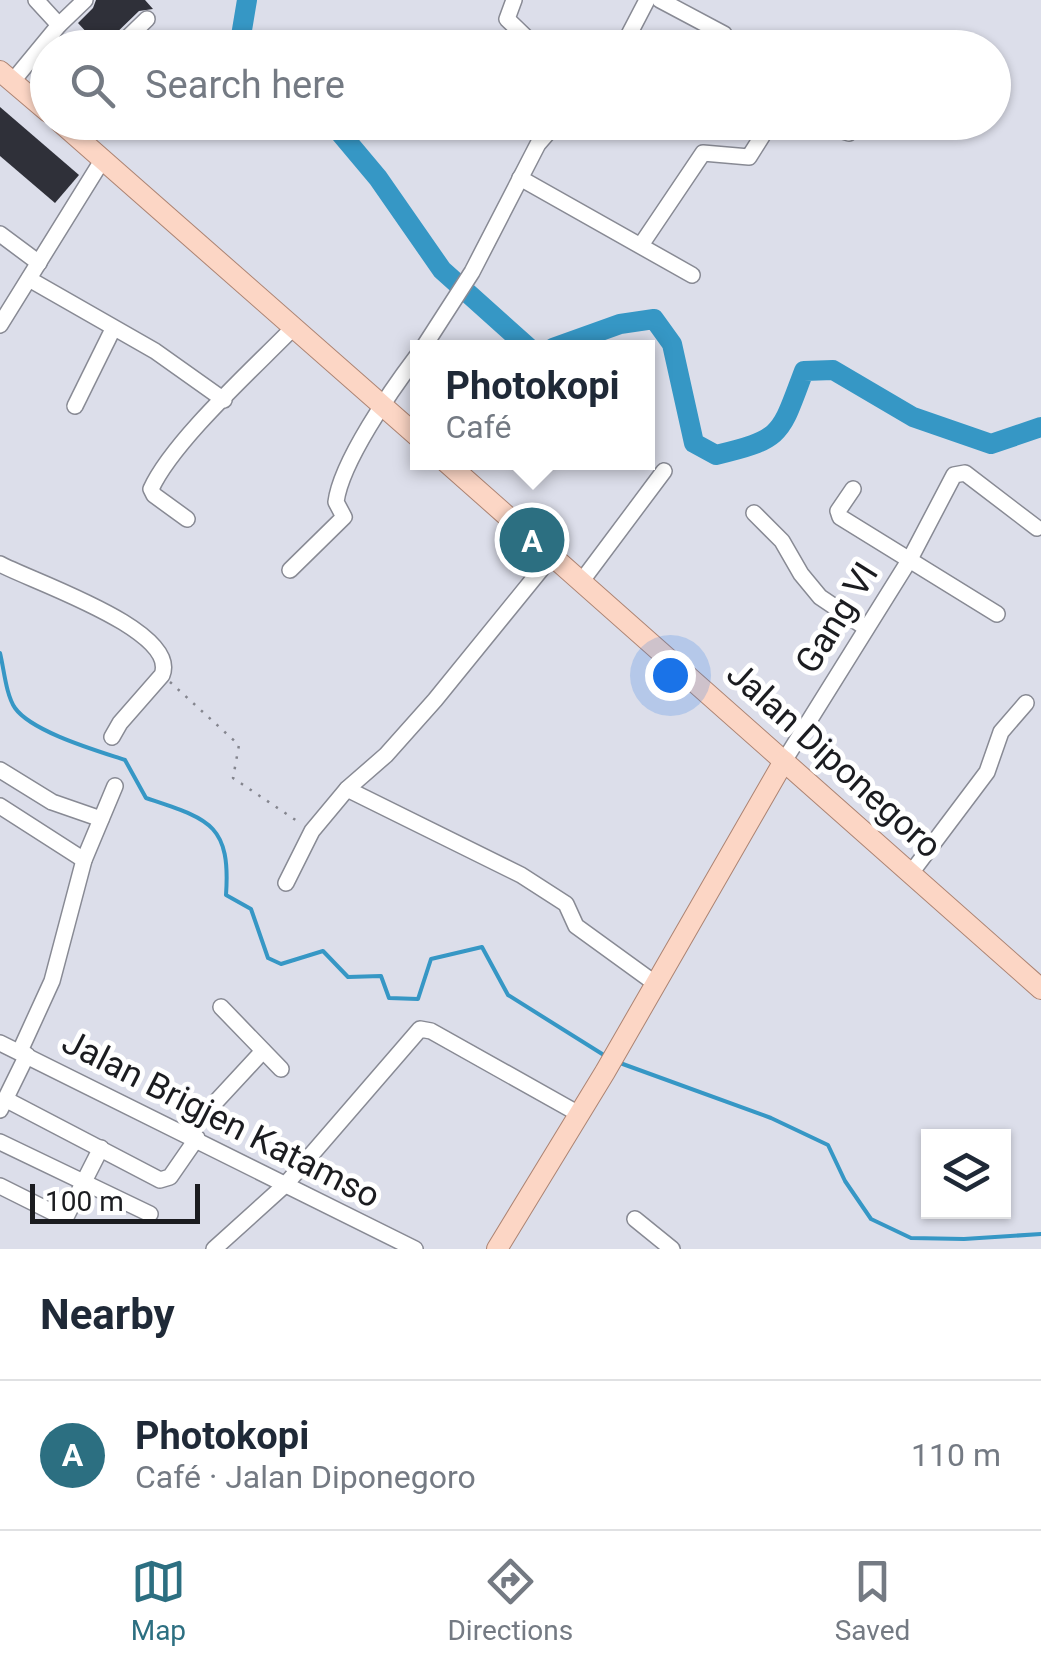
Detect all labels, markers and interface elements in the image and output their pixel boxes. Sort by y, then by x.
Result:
search box [30,30,1011,140]
icon: search [65,58,120,113]
text: Search here [145,63,345,107]
popup [410,340,655,470]
text: Photokopi [445,364,620,408]
text: Café [445,408,511,446]
pin: A [500,502,564,578]
street label: Gang VI [787,555,887,681]
your location [645,650,696,701]
street label: Jalan Diponegoro [718,653,950,867]
street label: Jalan Brigjen Katamso [55,1021,387,1217]
map controls [921,1129,1011,1219]
button: layers [921,1129,1011,1219]
scale bar [30,1179,200,1224]
text: 100 m [45,1185,124,1218]
text: Nearby [40,1290,175,1339]
text: Photokopi [135,1414,309,1458]
text: A [62,1436,83,1474]
text: 110 m [911,1436,1001,1474]
text: Café · Jalan Diponegoro [135,1458,476,1496]
tab: Map [131,1554,186,1647]
tab: Directions [447,1554,573,1647]
tab: Saved [835,1554,910,1647]

